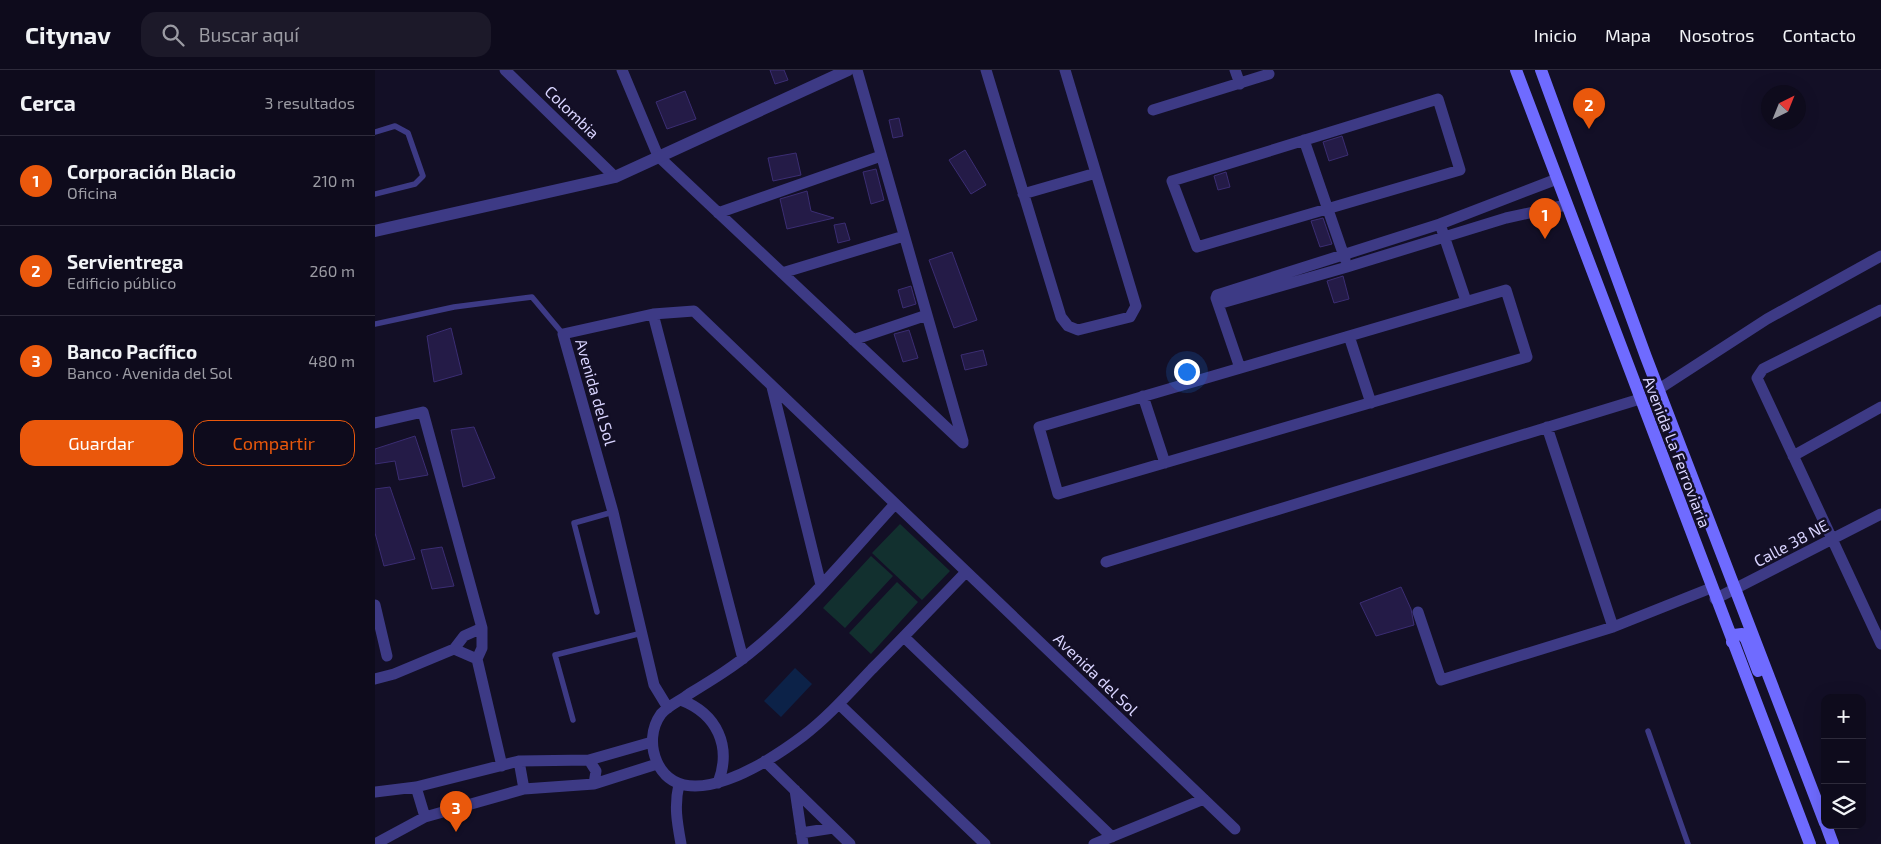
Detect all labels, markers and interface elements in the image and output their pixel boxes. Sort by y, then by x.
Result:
search box [141,12,491,57]
text: Citynav [25,20,111,49]
icon: search [159,21,187,49]
text: Buscar aquí [199,23,299,46]
text: Inicio [1534,24,1577,46]
text: Mapa [1605,24,1651,46]
text: Nosotros [1679,24,1754,46]
text: Contacto [1782,24,1856,46]
street label: Colombia [541,81,603,142]
north arrow [1761,85,1806,130]
pin: 2 [1573,88,1605,129]
text: Cerca [20,90,76,115]
text: 3 resultados [265,93,355,112]
text: Corporación Blacio [67,160,236,183]
text: 1 [33,171,39,190]
text: 210 m [312,171,355,190]
text: Oficina [67,183,117,202]
pin: 1 [1529,198,1561,239]
text: Servientrega [67,250,183,273]
text: 2 [31,261,41,280]
text: 260 m [310,261,355,280]
text: Edificio público [67,273,176,292]
street label: Avenida del Sol [572,336,621,448]
text: Banco Pacífico [67,340,197,363]
text: 3 [31,351,41,370]
text: 480 m [308,351,355,370]
your location [1174,359,1200,385]
text: Banco · Avenida del Sol [67,363,232,382]
street label: Avenida La Ferroviaria [1640,373,1715,530]
button: Guardar [20,420,183,466]
button: Compartir [193,420,355,466]
street label: Calle 38 NE [1750,515,1831,570]
street label: Avenida del Sol [1050,629,1143,719]
map controls [1821,694,1866,829]
button: + [1821,694,1866,739]
button: − [1821,739,1866,784]
button: layers [1821,784,1866,829]
pin: 3 [440,791,472,832]

